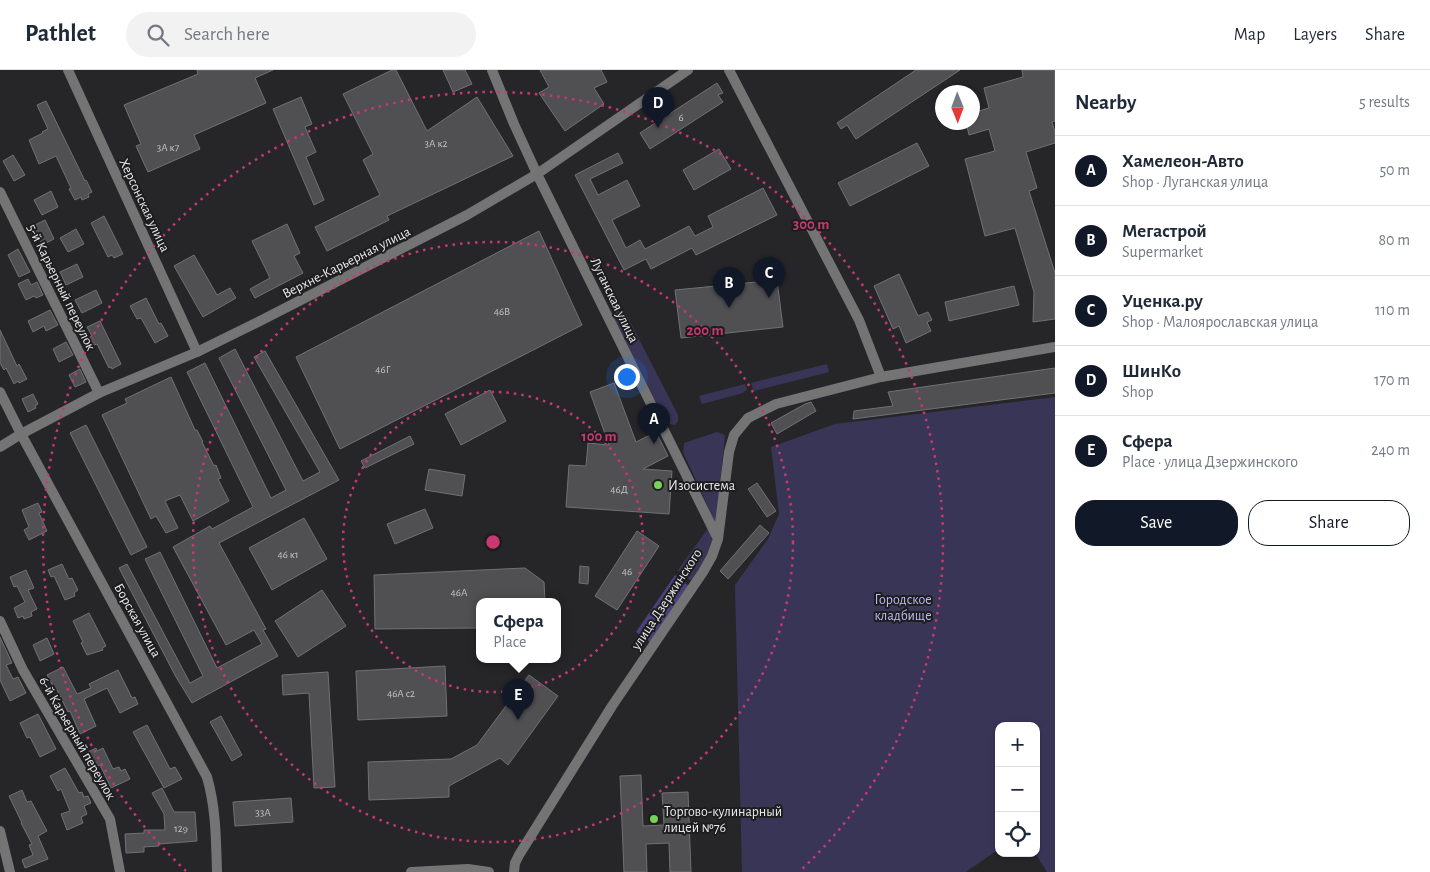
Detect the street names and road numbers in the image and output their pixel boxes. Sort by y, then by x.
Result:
street label: Херсонская улица [116,157,172,255]
street label: 5-й Карьерный переулок [24,222,98,353]
street label: Верхне-Карьерная улица [280,224,413,301]
street label: Луганская улица [588,256,641,346]
street label: улица Дзержинского [629,546,705,653]
street label: Борская улица [111,581,163,660]
street label: 6-й Карьерный переулок [36,675,118,803]

